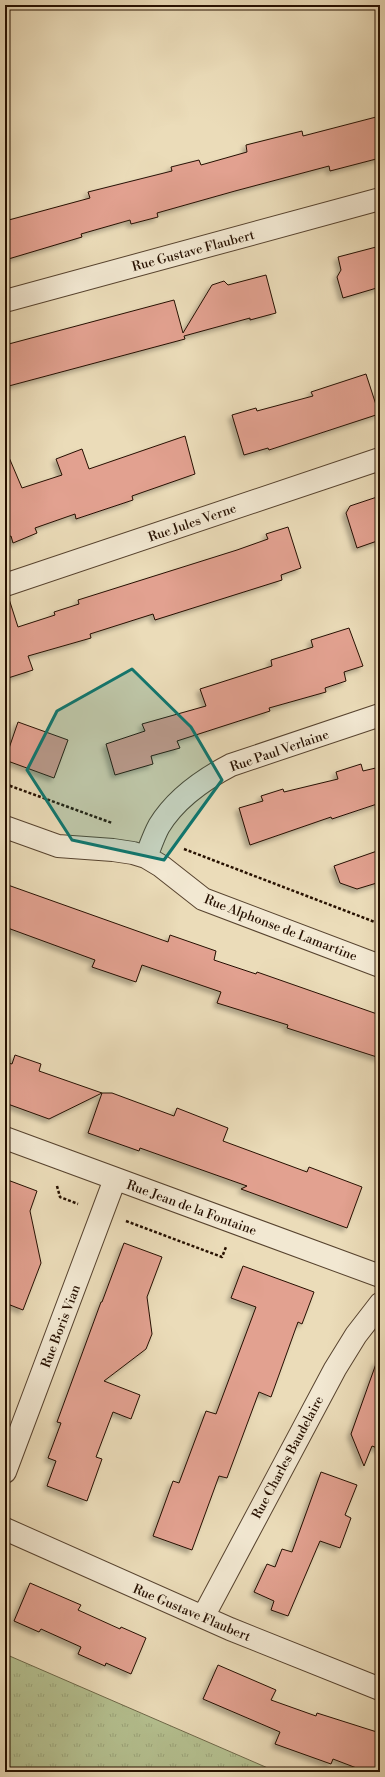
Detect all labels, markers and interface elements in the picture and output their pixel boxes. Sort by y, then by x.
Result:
street label: Rue Gustave Flaubert [130,227,257,275]
street label: Rue Jules Verne [146,500,239,546]
street label: Rue Paul Verlaine [228,726,331,775]
street label: Rue Alphonse de Lamartine [202,891,360,965]
street label: Rue Jean de la Fontaine [124,1177,259,1239]
street label: Rue Boris Vian [38,1282,84,1370]
street label: Rue Charles Baudelaire [249,1393,327,1522]
street label: Rue Gustave Flaubert [130,1581,253,1645]

